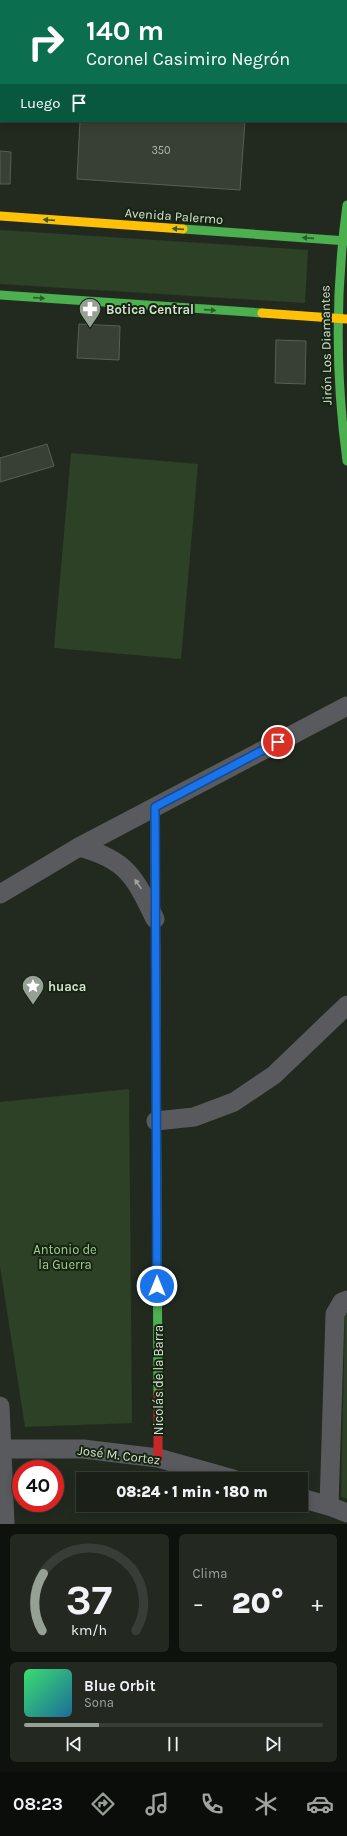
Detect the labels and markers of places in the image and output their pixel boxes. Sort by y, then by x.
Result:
pharmacy icon: Botica Central [77,296,103,329]
place label: Botica Central [106,302,194,317]
pin [261,725,295,759]
place icon: huaca [20,973,46,1006]
place label: huaca [48,979,86,994]

